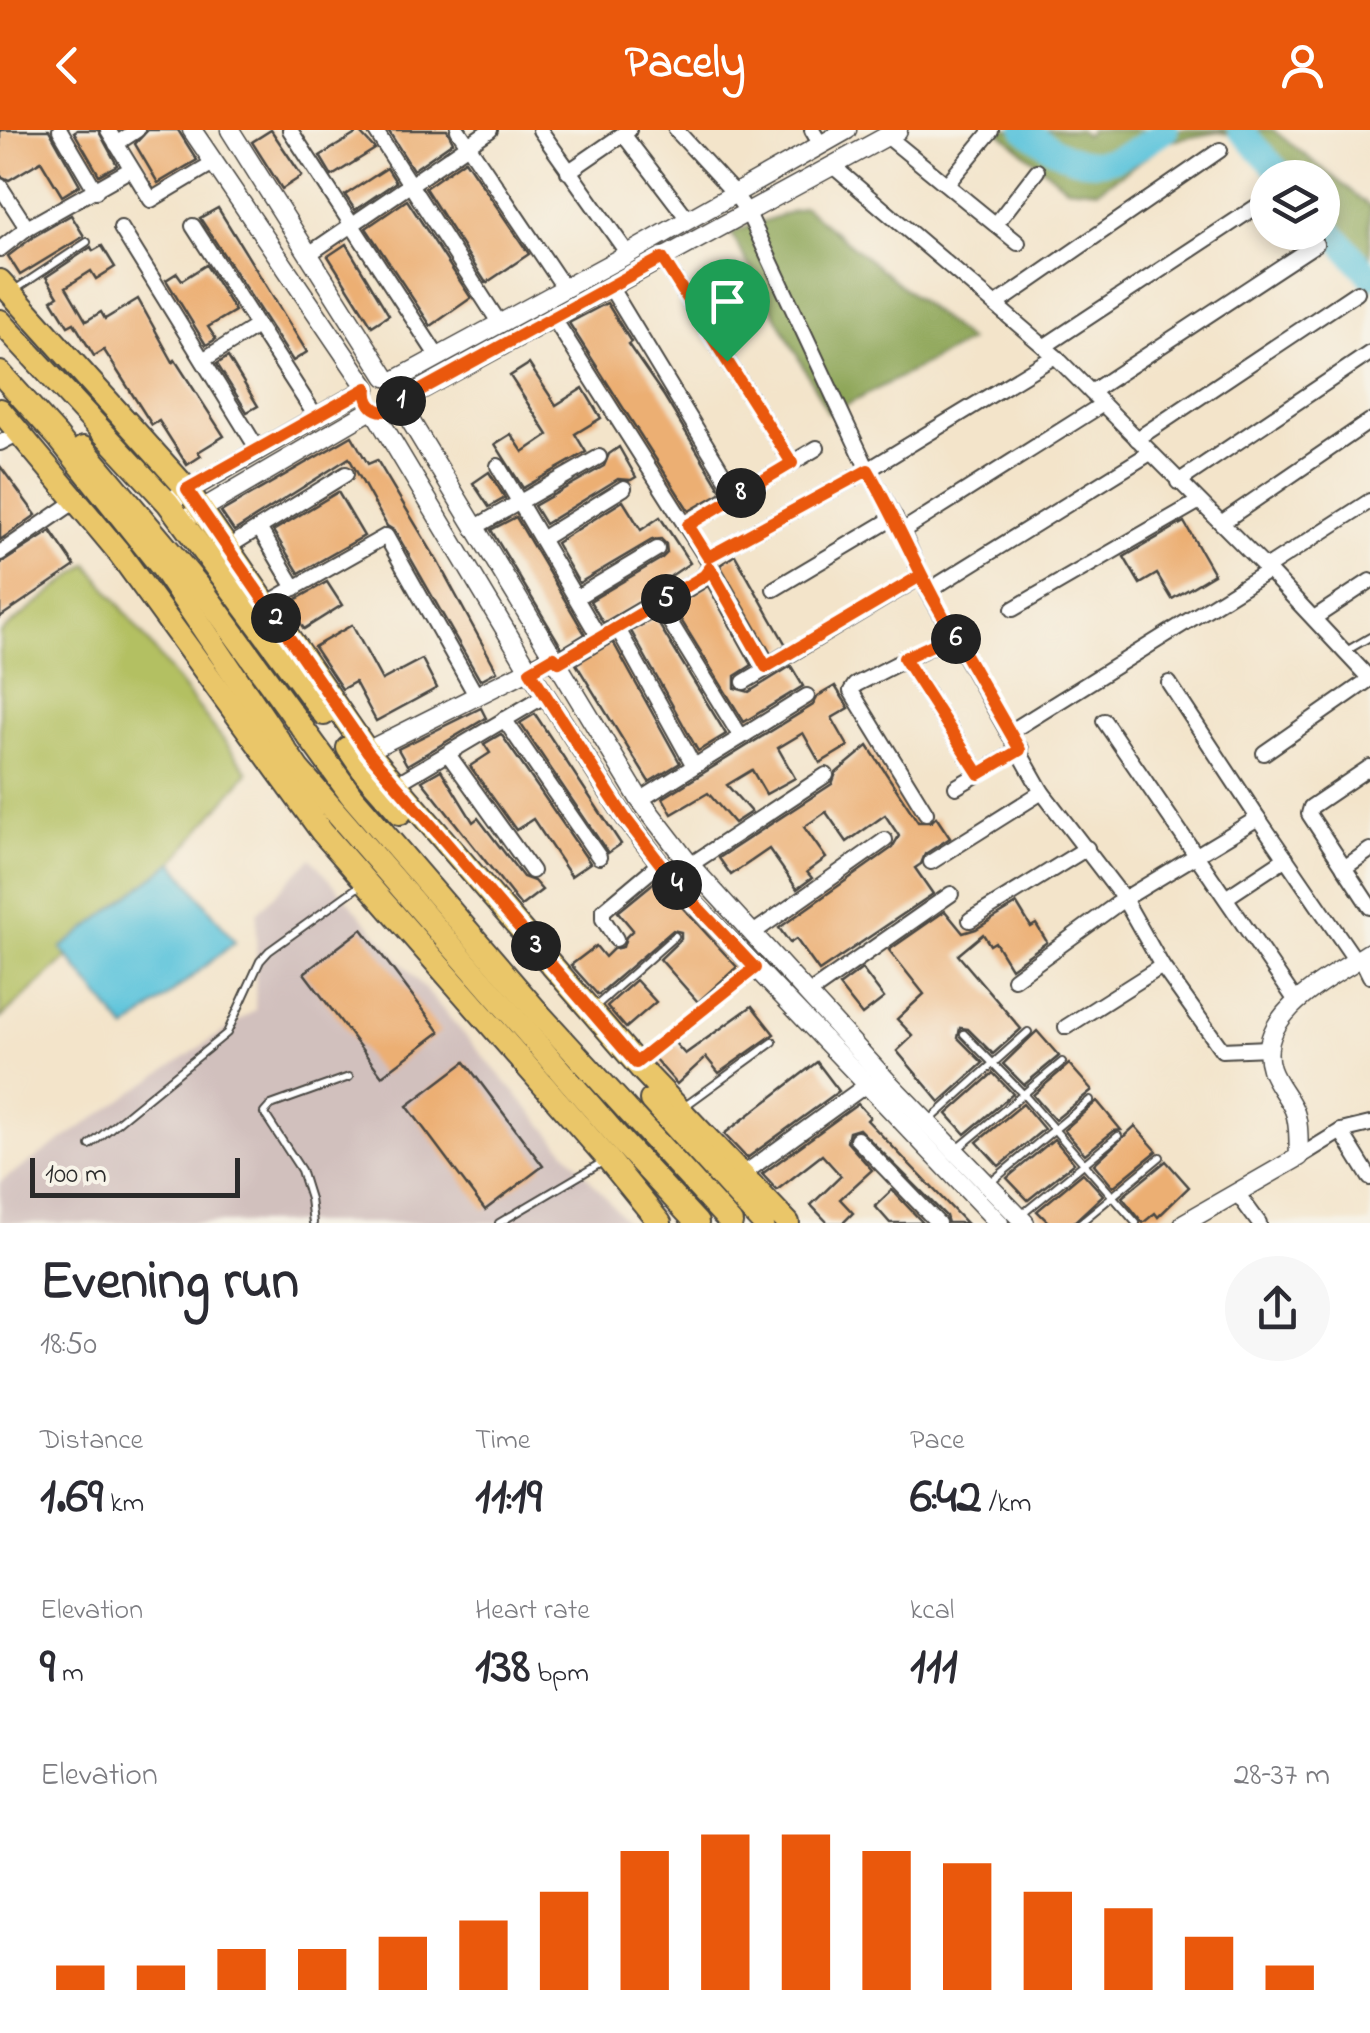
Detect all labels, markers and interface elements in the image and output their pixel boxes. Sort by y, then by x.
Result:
text: Pacely [625,32,745,98]
icon: back [40,38,95,93]
icon: person [1275,38,1330,93]
map controls [1250,160,1340,250]
button: layers [1250,160,1340,250]
pin [685,259,770,362]
icon: arrive [700,274,755,329]
pin: 1 [376,376,426,426]
text: 1 [397,380,405,421]
pin: 8 [716,468,766,518]
text: 8 [736,472,746,513]
pin: 5 [641,574,691,624]
text: 5 [658,578,674,619]
pin: 2 [251,593,301,643]
text: 2 [269,597,283,638]
pin: 6 [931,614,981,664]
text: 6 [950,618,962,659]
pin: 4 [652,860,702,910]
text: 4 [671,864,683,905]
pin: 3 [511,921,561,971]
text: 3 [530,925,542,966]
scale bar [30,1153,240,1198]
text: 100 m [45,1155,107,1196]
text: Evening run [40,1244,299,1324]
button: share [1225,1256,1330,1361]
text: 18:50 [40,1322,97,1369]
text: Distance [40,1421,143,1462]
text: Time [475,1421,530,1462]
text: Pace [910,1421,965,1462]
text: 1.69 [40,1462,103,1535]
text: 11:19 [475,1462,542,1535]
text: 6:42 [910,1462,982,1535]
text: km [103,1484,144,1525]
text: /km [982,1484,1031,1525]
text: Elevation [40,1591,143,1632]
text: Heart rate [475,1591,590,1632]
text: kcal [910,1591,955,1632]
text: 9 [40,1632,55,1705]
text: 138 [475,1632,530,1705]
text: 111 [910,1632,958,1705]
text: m [55,1654,84,1695]
text: bpm [530,1654,589,1695]
text: Elevation [40,1753,158,1800]
text: 28–37 m [1234,1753,1330,1800]

